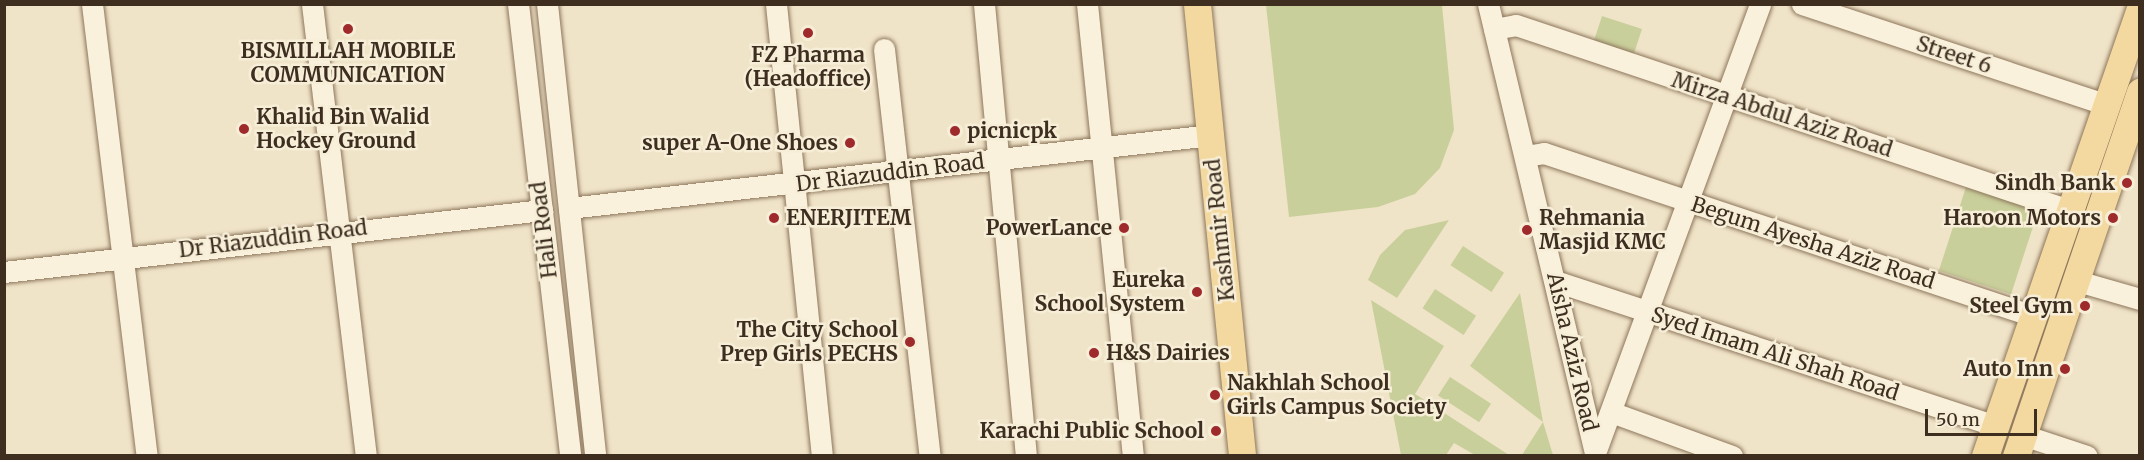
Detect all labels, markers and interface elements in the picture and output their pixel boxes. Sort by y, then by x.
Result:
marker: BISMILLAH MOBILE COMMUNICATION [341,22,355,36]
marker: FZ Pharma (Headoffice) [801,26,815,40]
street label: Street 6 [1913,31,1995,79]
place label: BISMILLAH MOBILE COMMUNICATION [241,38,455,88]
place label: FZ Pharma (Headoffice) [745,42,871,92]
street label: Mirza Abdul Aziz Road [1668,67,1896,163]
place label: Khalid Bin Walid Hockey Ground [256,104,429,154]
place label: picnicpk [967,118,1057,144]
marker: Khalid Bin Walid Hockey Ground [237,122,251,136]
marker: picnicpk [948,124,962,138]
place label: super A-One Shoes [642,130,838,156]
marker: super A-One Shoes [843,136,857,150]
street label: Dr Riazuddin Road [794,149,986,197]
street label: Kashmir Road [1200,157,1240,303]
place label: Sindh Bank [1995,170,2115,196]
marker: Sindh Bank [2120,176,2134,190]
street label: Hali Road [526,180,562,280]
street label: Begum Ayesha Aziz Road [1688,192,1938,294]
place label: ENERJITEM [786,205,911,231]
place label: Rehmania Masjid KMC [1539,205,1666,255]
place label: Haroon Motors [1943,205,2101,231]
marker: ENERJITEM [767,211,781,225]
marker: Haroon Motors [2106,211,2120,225]
street label: Dr Riazuddin Road [177,215,369,263]
place label: PowerLance [985,215,1112,241]
marker: PowerLance [1117,221,1131,235]
marker: Rehmania Masjid KMC [1520,223,1534,237]
place label: Eureka School System [1034,267,1185,317]
street label: Aisha Aziz Road [1541,270,1603,434]
marker: Eureka School System [1190,285,1204,299]
place label: Steel Gym [1969,293,2073,319]
marker: Steel Gym [2078,299,2092,313]
street label: Syed Imam Ali Shah Road [1648,302,1902,406]
place label: The City School Prep Girls PECHS [720,317,898,367]
marker: The City School Prep Girls PECHS [903,335,917,349]
place label: H&S Dairies [1106,340,1230,366]
marker: H&S Dairies [1087,346,1101,360]
place label: Auto Inn [1963,356,2053,382]
marker: Auto Inn [2058,362,2072,376]
place label: Nakhlah School Girls Campus Society [1227,370,1446,420]
marker: Nakhlah School Girls Campus Society [1208,388,1222,402]
scale bar [1928,397,2040,435]
text: 50 m [1936,408,1980,431]
place label: Karachi Public School [980,418,1204,444]
marker: Karachi Public School [1209,424,1223,438]

